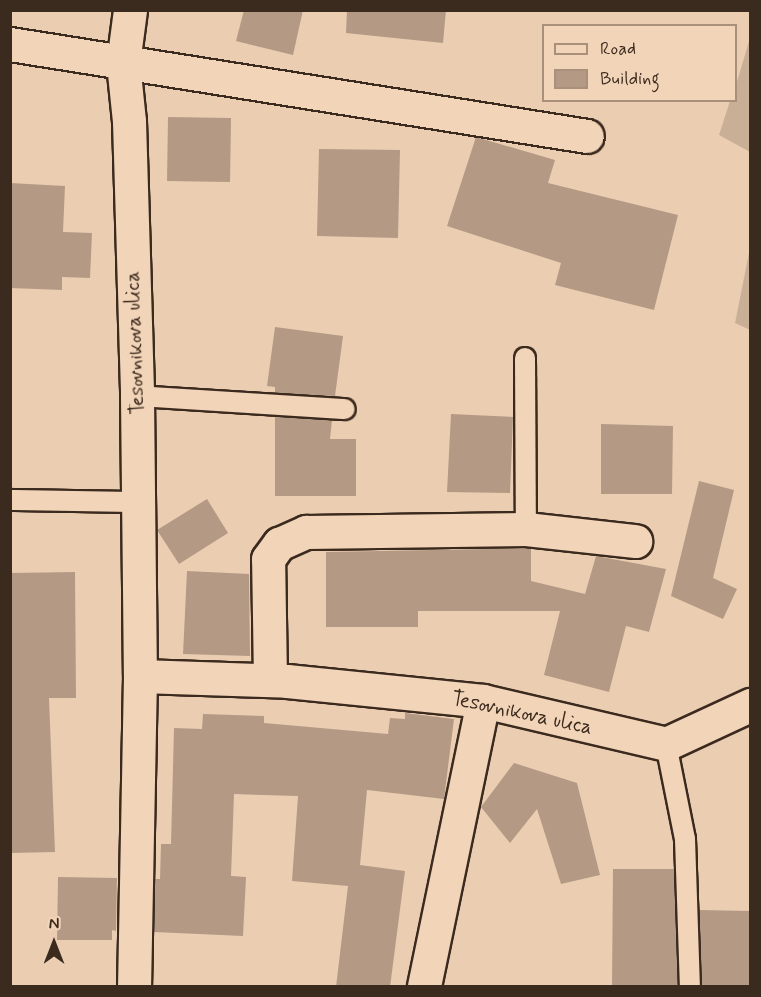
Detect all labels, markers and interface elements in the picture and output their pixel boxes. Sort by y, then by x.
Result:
legend [542,24,737,102]
text: Road [600,37,636,61]
text: Building [600,67,660,91]
street label: Tesovnikova ulica [120,270,150,416]
street label: Tesovnikova ulica [448,686,596,740]
north arrow [24,913,84,973]
text: N [49,914,59,935]

